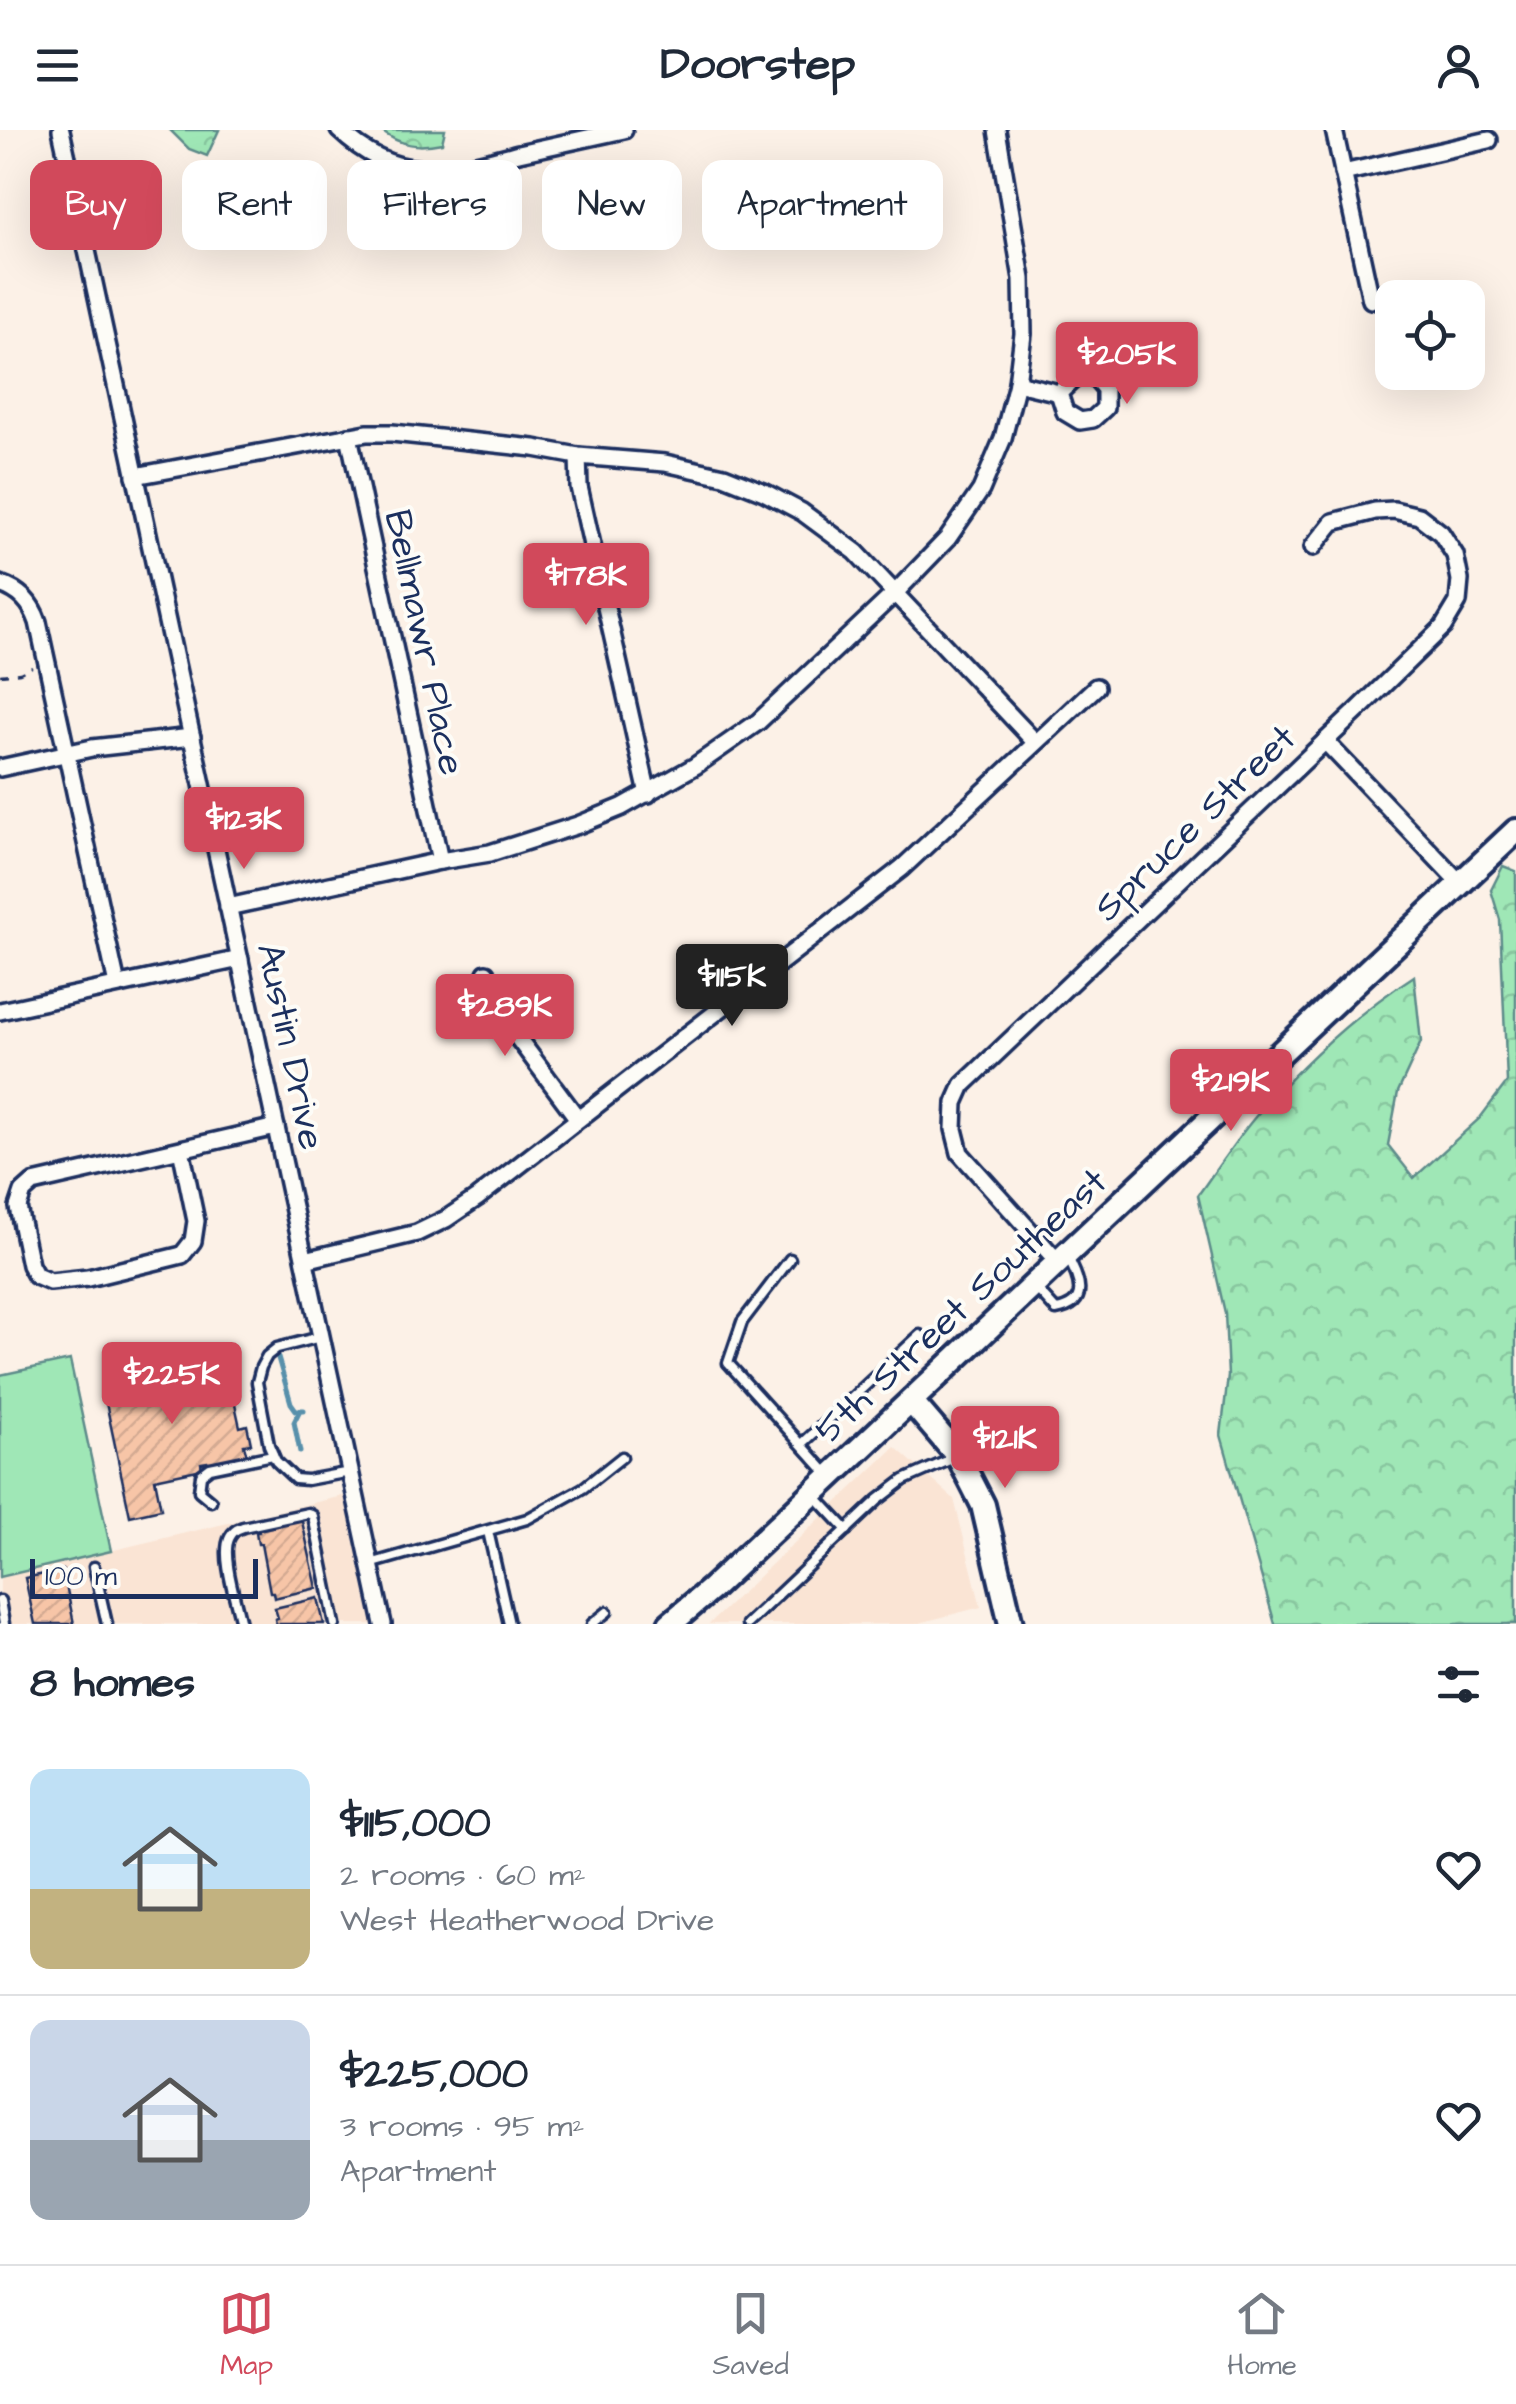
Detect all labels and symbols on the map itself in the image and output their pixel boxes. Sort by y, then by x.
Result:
pin: $205K [1057,322,1197,407]
street label: Bellmawr Place [371,505,477,780]
pin: $178K [516,543,656,628]
street label: Spruce Street [1083,713,1308,933]
pin: $123K [174,787,314,872]
street label: Austin Drive [243,938,337,1154]
pin: $115K [662,944,802,1029]
pin: $289K [435,974,575,1059]
pin: $219K [1161,1049,1301,1134]
street label: 5th Street Southeast [804,1157,1119,1456]
pin: $225K [102,1342,242,1427]
pin: $121K [935,1406,1075,1491]
scale bar [30,1554,258,1598]

